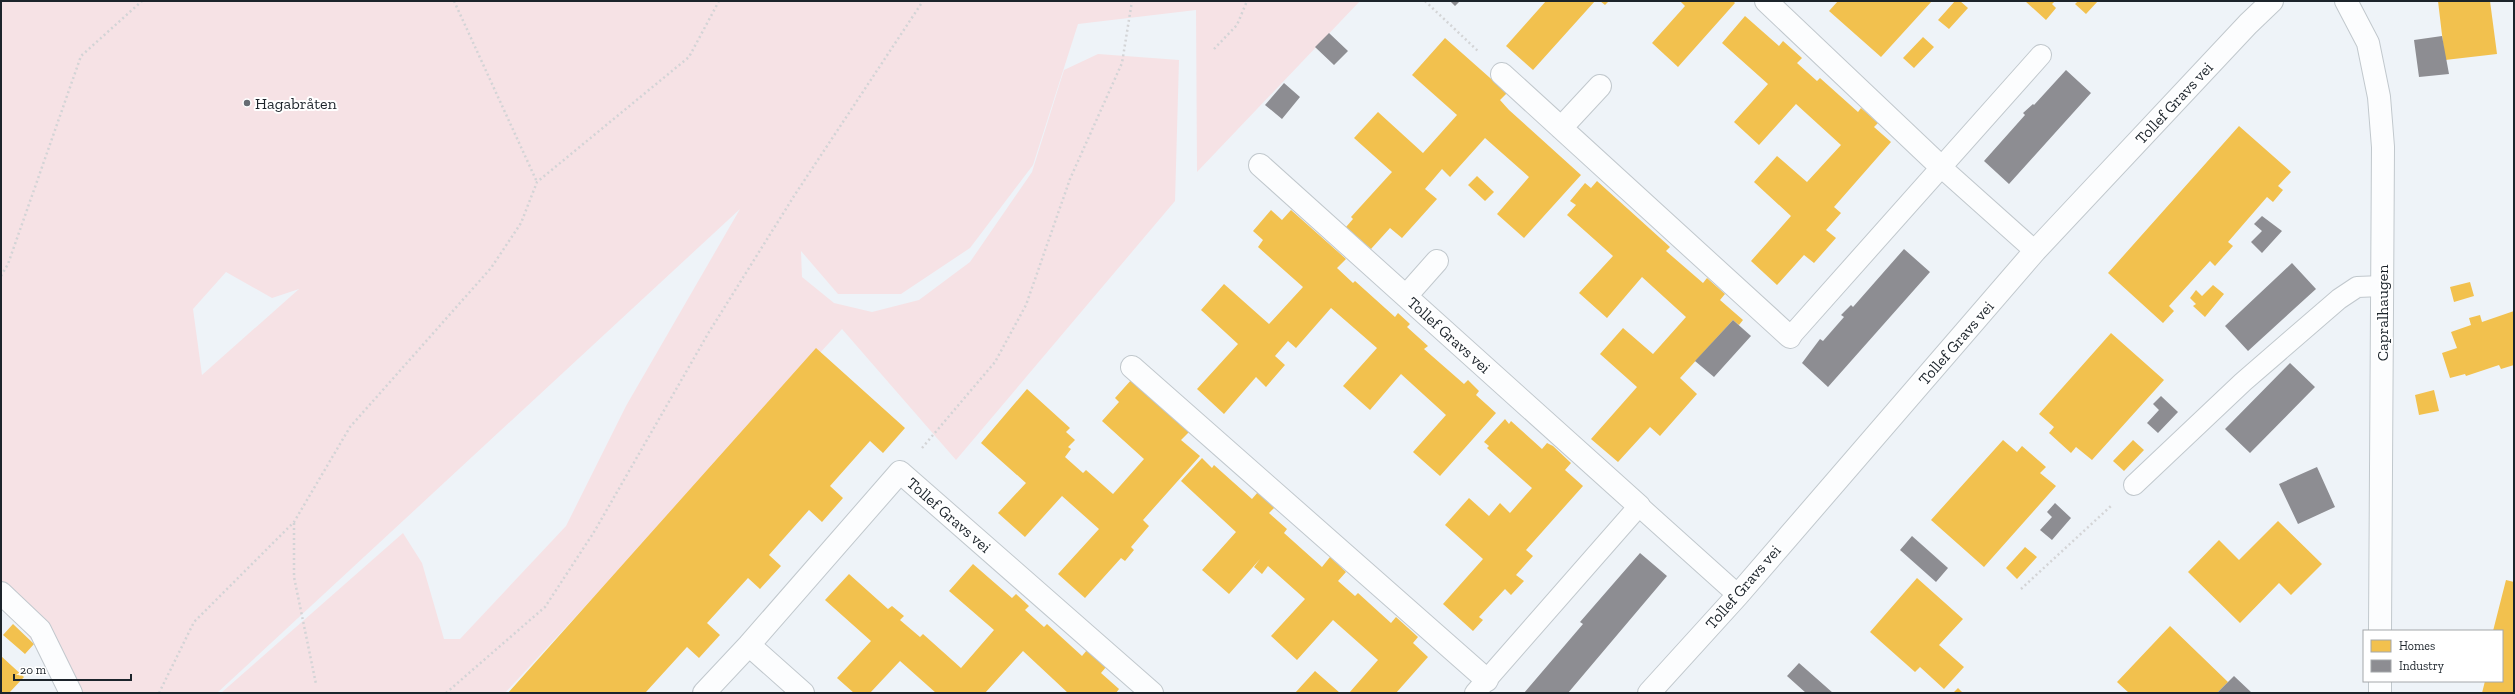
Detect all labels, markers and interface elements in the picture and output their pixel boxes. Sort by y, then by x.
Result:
street label: Tollef Gravs vei [2131,58,2217,148]
place label: Hagabråten [255,94,338,113]
marker: Hagabråten [242,98,252,108]
street label: Capralhaugen [2373,264,2392,361]
street label: Tollef Gravs vei [1404,293,1495,378]
street label: Tollef Gravs vei [1914,297,1998,389]
street label: Tollef Gravs vei [903,473,995,557]
street label: Tollef Gravs vei [1701,541,1785,633]
legend [2363,630,2503,682]
text: Homes [2399,639,2435,653]
scale bar [14,656,131,682]
text: Industry [2399,659,2445,673]
text: 20 m [20,663,47,677]

